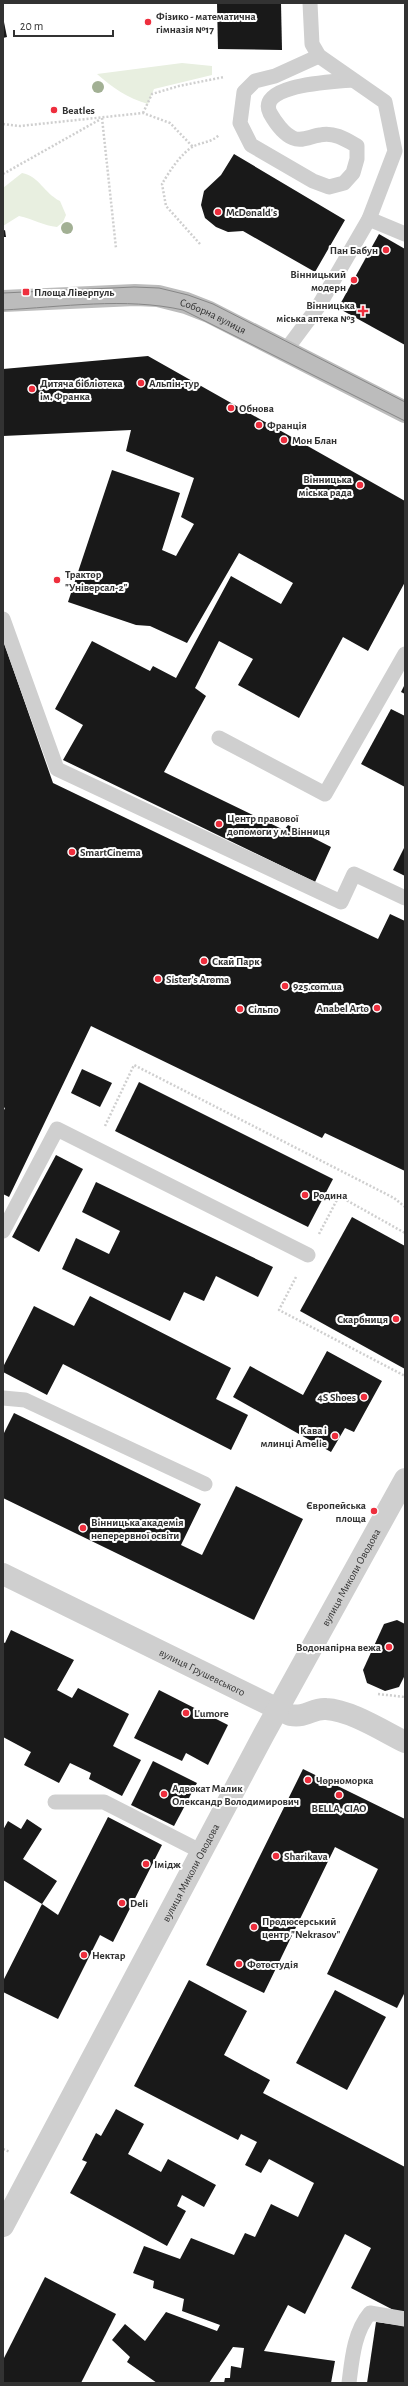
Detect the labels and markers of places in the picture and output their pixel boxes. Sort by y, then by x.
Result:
place label: Фізико - математична гімназія №17 [156,11,256,35]
marker: Фізико - математична гімназія №17 [143,17,153,27]
marker: Beatles [49,105,59,115]
place label: Beatles [62,105,95,116]
marker: McDonald's [213,207,223,217]
place label: McDonald's [226,207,277,218]
place label: Пан Бабун [330,245,378,256]
marker: Пан Бабун [381,245,391,255]
place label: Вінницький модерн [290,269,346,293]
marker: Вінницький модерн [349,275,359,285]
marker: Площа Ліверпуль [21,287,31,297]
place label: Площа Ліверпуль [34,287,115,298]
place label: Вінницька міська аптека №3 [276,300,355,324]
marker: Вінницька міська аптека №3 [358,306,368,316]
place label: Дитяча бібліотека ім. Франка [40,378,123,402]
marker: Альпін-тур [136,378,146,388]
place label: Альпін-тур [149,378,199,389]
marker: Дитяча бібліотека ім. Франка [27,384,37,394]
marker: Обнова [226,403,236,413]
place label: Обнова [239,403,274,414]
marker: Франція [254,420,264,430]
place label: Франція [267,420,307,431]
marker: Мон Блан [279,435,289,445]
place label: Мон Блан [292,435,337,446]
place label: Вінницька міська рада [299,474,352,498]
marker: Вінницька міська рада [355,480,365,490]
place label: Трактор "Універсал-2" [65,569,128,593]
marker: Трактор "Універсал-2" [52,575,62,585]
place label: Центр правової допомоги у м. Вінниця [227,813,330,837]
marker: Центр правової допомоги у м. Вінниця [214,819,224,829]
marker: SmartCinema [67,847,77,857]
place label: SmartCinema [80,847,142,858]
marker: Скай Парк [199,956,209,966]
place label: Скай Парк [212,956,260,967]
marker: Sister's Aroma [153,974,163,984]
place label: Sister's Aroma [166,974,230,985]
marker: 925.com.ua [280,981,290,991]
place label: 925.com.ua [293,981,343,992]
place label: Anabel Arto [316,1003,370,1014]
marker: Anabel Arto [372,1003,382,1013]
marker: Сільпо [235,1004,245,1014]
place label: Сільпо [248,1004,279,1015]
marker: Родина [300,1190,310,1200]
place label: Родина [313,1190,347,1201]
place label: Скарбниця [337,1314,388,1325]
marker: Скарбниця [391,1314,401,1324]
place label: 4S Shoes [317,1392,356,1403]
marker: 4S Shoes [359,1392,369,1402]
place label: Кава і млинці Amelie [260,1425,327,1449]
marker: Кава і млинці Amelie [330,1431,340,1441]
place label: Європейська площа [306,1500,366,1524]
marker: Європейська площа [369,1506,379,1516]
place label: Вінницька академія неперервної освіти [91,1517,183,1541]
marker: Вінницька академія неперервної освіти [78,1523,88,1533]
place label: Водонапірна вежа [296,1642,381,1653]
marker: Водонапірна вежа [384,1642,394,1652]
marker: L'umore [181,1708,191,1718]
place label: L'umore [194,1708,229,1719]
marker: Чорноморка [303,1775,313,1785]
place label: Чорноморка [316,1775,373,1786]
place label: Адвокат Малик Олександр Володимирович [172,1783,299,1807]
marker: Адвокат Малик Олександр Володимирович [159,1789,169,1799]
marker: BELLA, CIAO [334,1790,344,1800]
place label: BELLA, CIAO [312,1803,366,1814]
marker: Sharikava [271,1851,281,1861]
place label: Sharikava [284,1851,328,1862]
marker: Імідж [141,1859,151,1869]
place label: Імідж [154,1859,181,1870]
marker: Deli [117,1898,127,1908]
place label: Deli [130,1898,148,1909]
place label: Продюсерський центр "Nekrasov" [262,1916,340,1940]
marker: Продюсерський центр "Nekrasov" [249,1922,259,1932]
marker: Нектар [79,1950,89,1960]
place label: Нектар [92,1950,126,1961]
marker: Фотостудія [234,1959,244,1969]
place label: Фотостудія [247,1959,298,1970]

